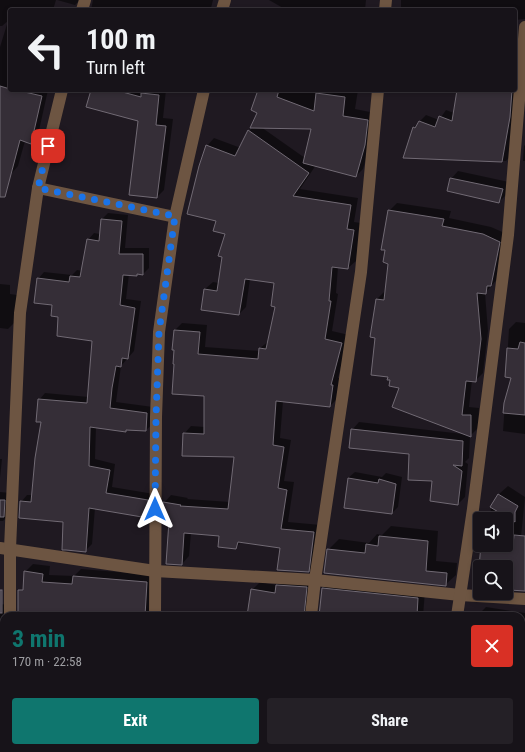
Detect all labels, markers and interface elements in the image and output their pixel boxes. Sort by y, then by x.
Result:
text: 100 m [86,23,156,56]
icon: left [20,24,72,76]
text: Turn left [86,57,145,78]
pin [31,129,65,163]
icon: arrive [37,135,59,157]
position arrow [134,488,176,530]
map controls [473,512,513,600]
button: sound [473,512,513,552]
button: search [473,560,513,600]
text: 3 min [12,625,65,653]
button: close [471,625,513,667]
text: 170 m · 22:58 [12,654,82,669]
button: Exit [12,698,259,744]
button: Share [267,698,513,744]

